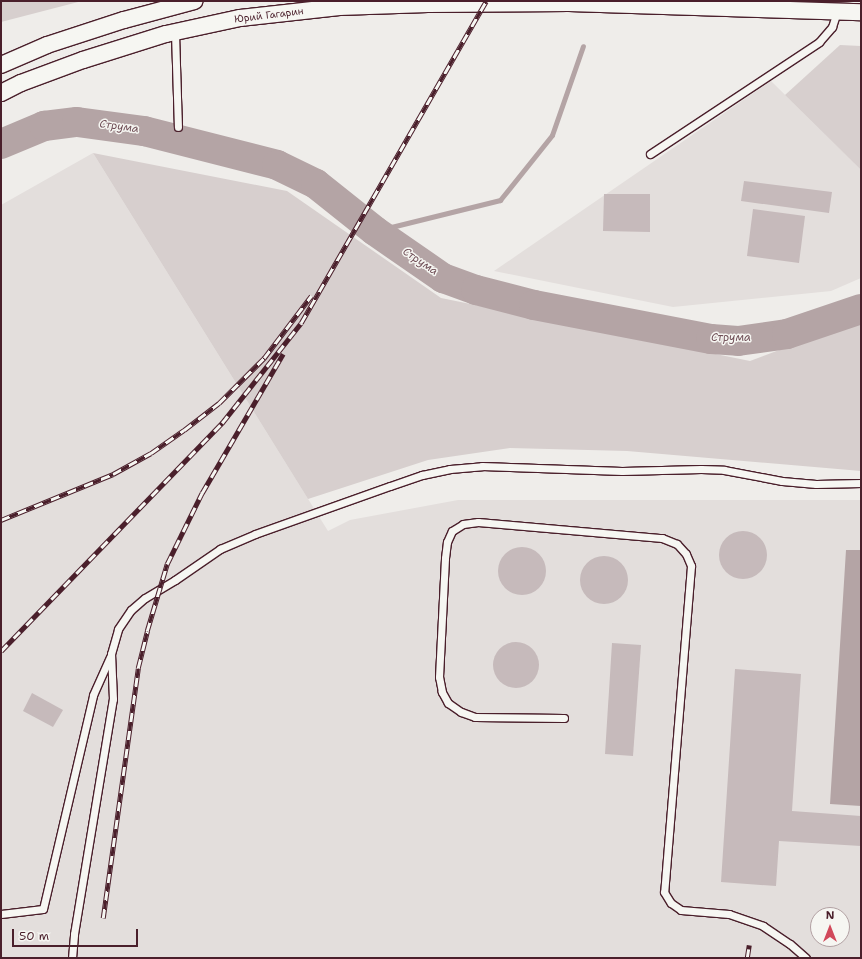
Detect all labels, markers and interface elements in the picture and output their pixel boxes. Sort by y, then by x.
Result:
street label: Юрий Гагарин [234,5,304,25]
water label: Струма [98,118,140,136]
water label: Струма [400,245,440,279]
water label: Струма [711,331,751,345]
north arrow [810,907,850,947]
text: N [826,908,834,923]
scale bar [14,921,140,947]
text: 50 m [19,928,49,944]

